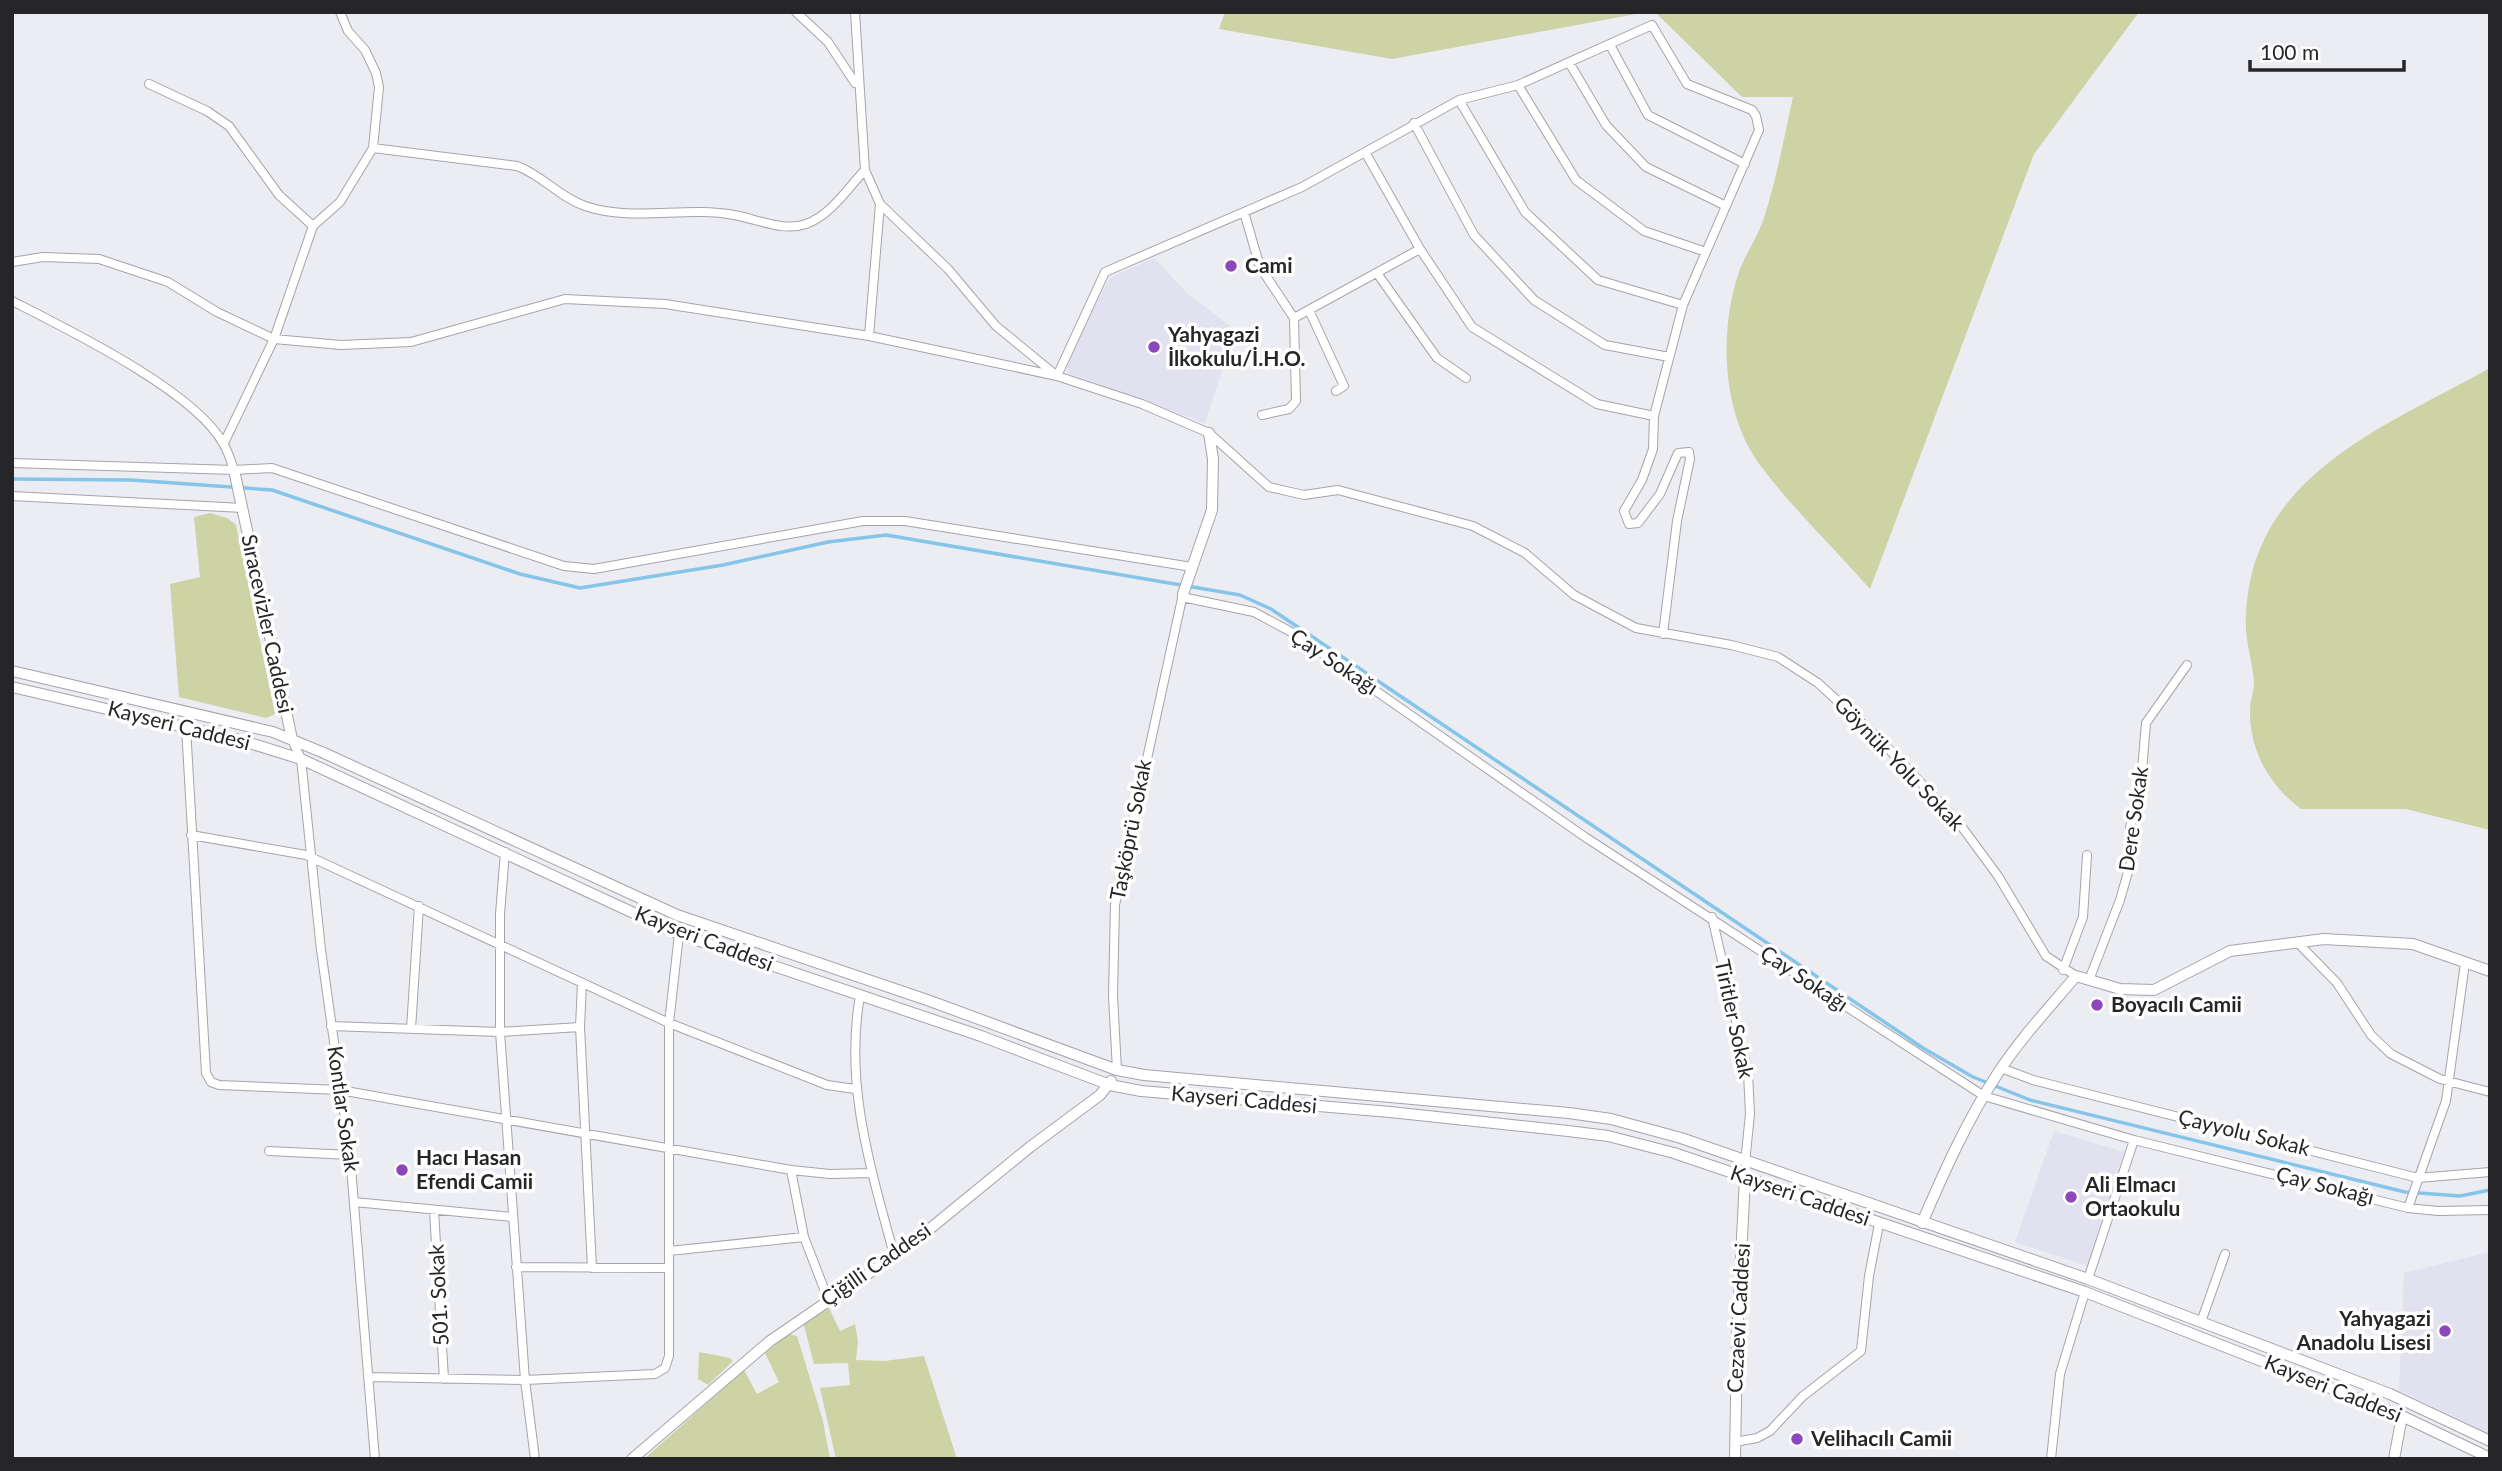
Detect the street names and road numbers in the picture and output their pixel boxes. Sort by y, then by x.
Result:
street label: Sıracevizler Caddesi [237,532,300,715]
street label: Çay Sokağı [1286,622,1383,699]
street label: Göynük Yolu Sokak [1830,691,1970,835]
street label: Kayseri Caddesi [105,695,253,754]
street label: Taşköprü Sokak [1104,757,1156,902]
street label: Dere Sokak [2113,764,2152,873]
street label: Kayseri Caddesi [632,900,777,975]
street label: Çay Sokağı [1756,939,1853,1016]
street label: Tiritler Sokak [1711,957,1760,1081]
street label: Kontlar Sokak [323,1044,366,1174]
street label: Kayseri Caddesi [1170,1080,1318,1117]
street label: Çayyolu Sokak [2176,1103,2313,1160]
street label: Kayseri Caddesi [1727,1159,1874,1230]
street label: Çay Sokağı [2274,1160,2377,1209]
street label: Çiğilli Caddesi [815,1217,935,1311]
street label: Cezaevi Caddesi [1721,1242,1754,1394]
street label: 501. Sokak [422,1243,453,1347]
street label: Kayseri Caddesi [2261,1349,2406,1427]

